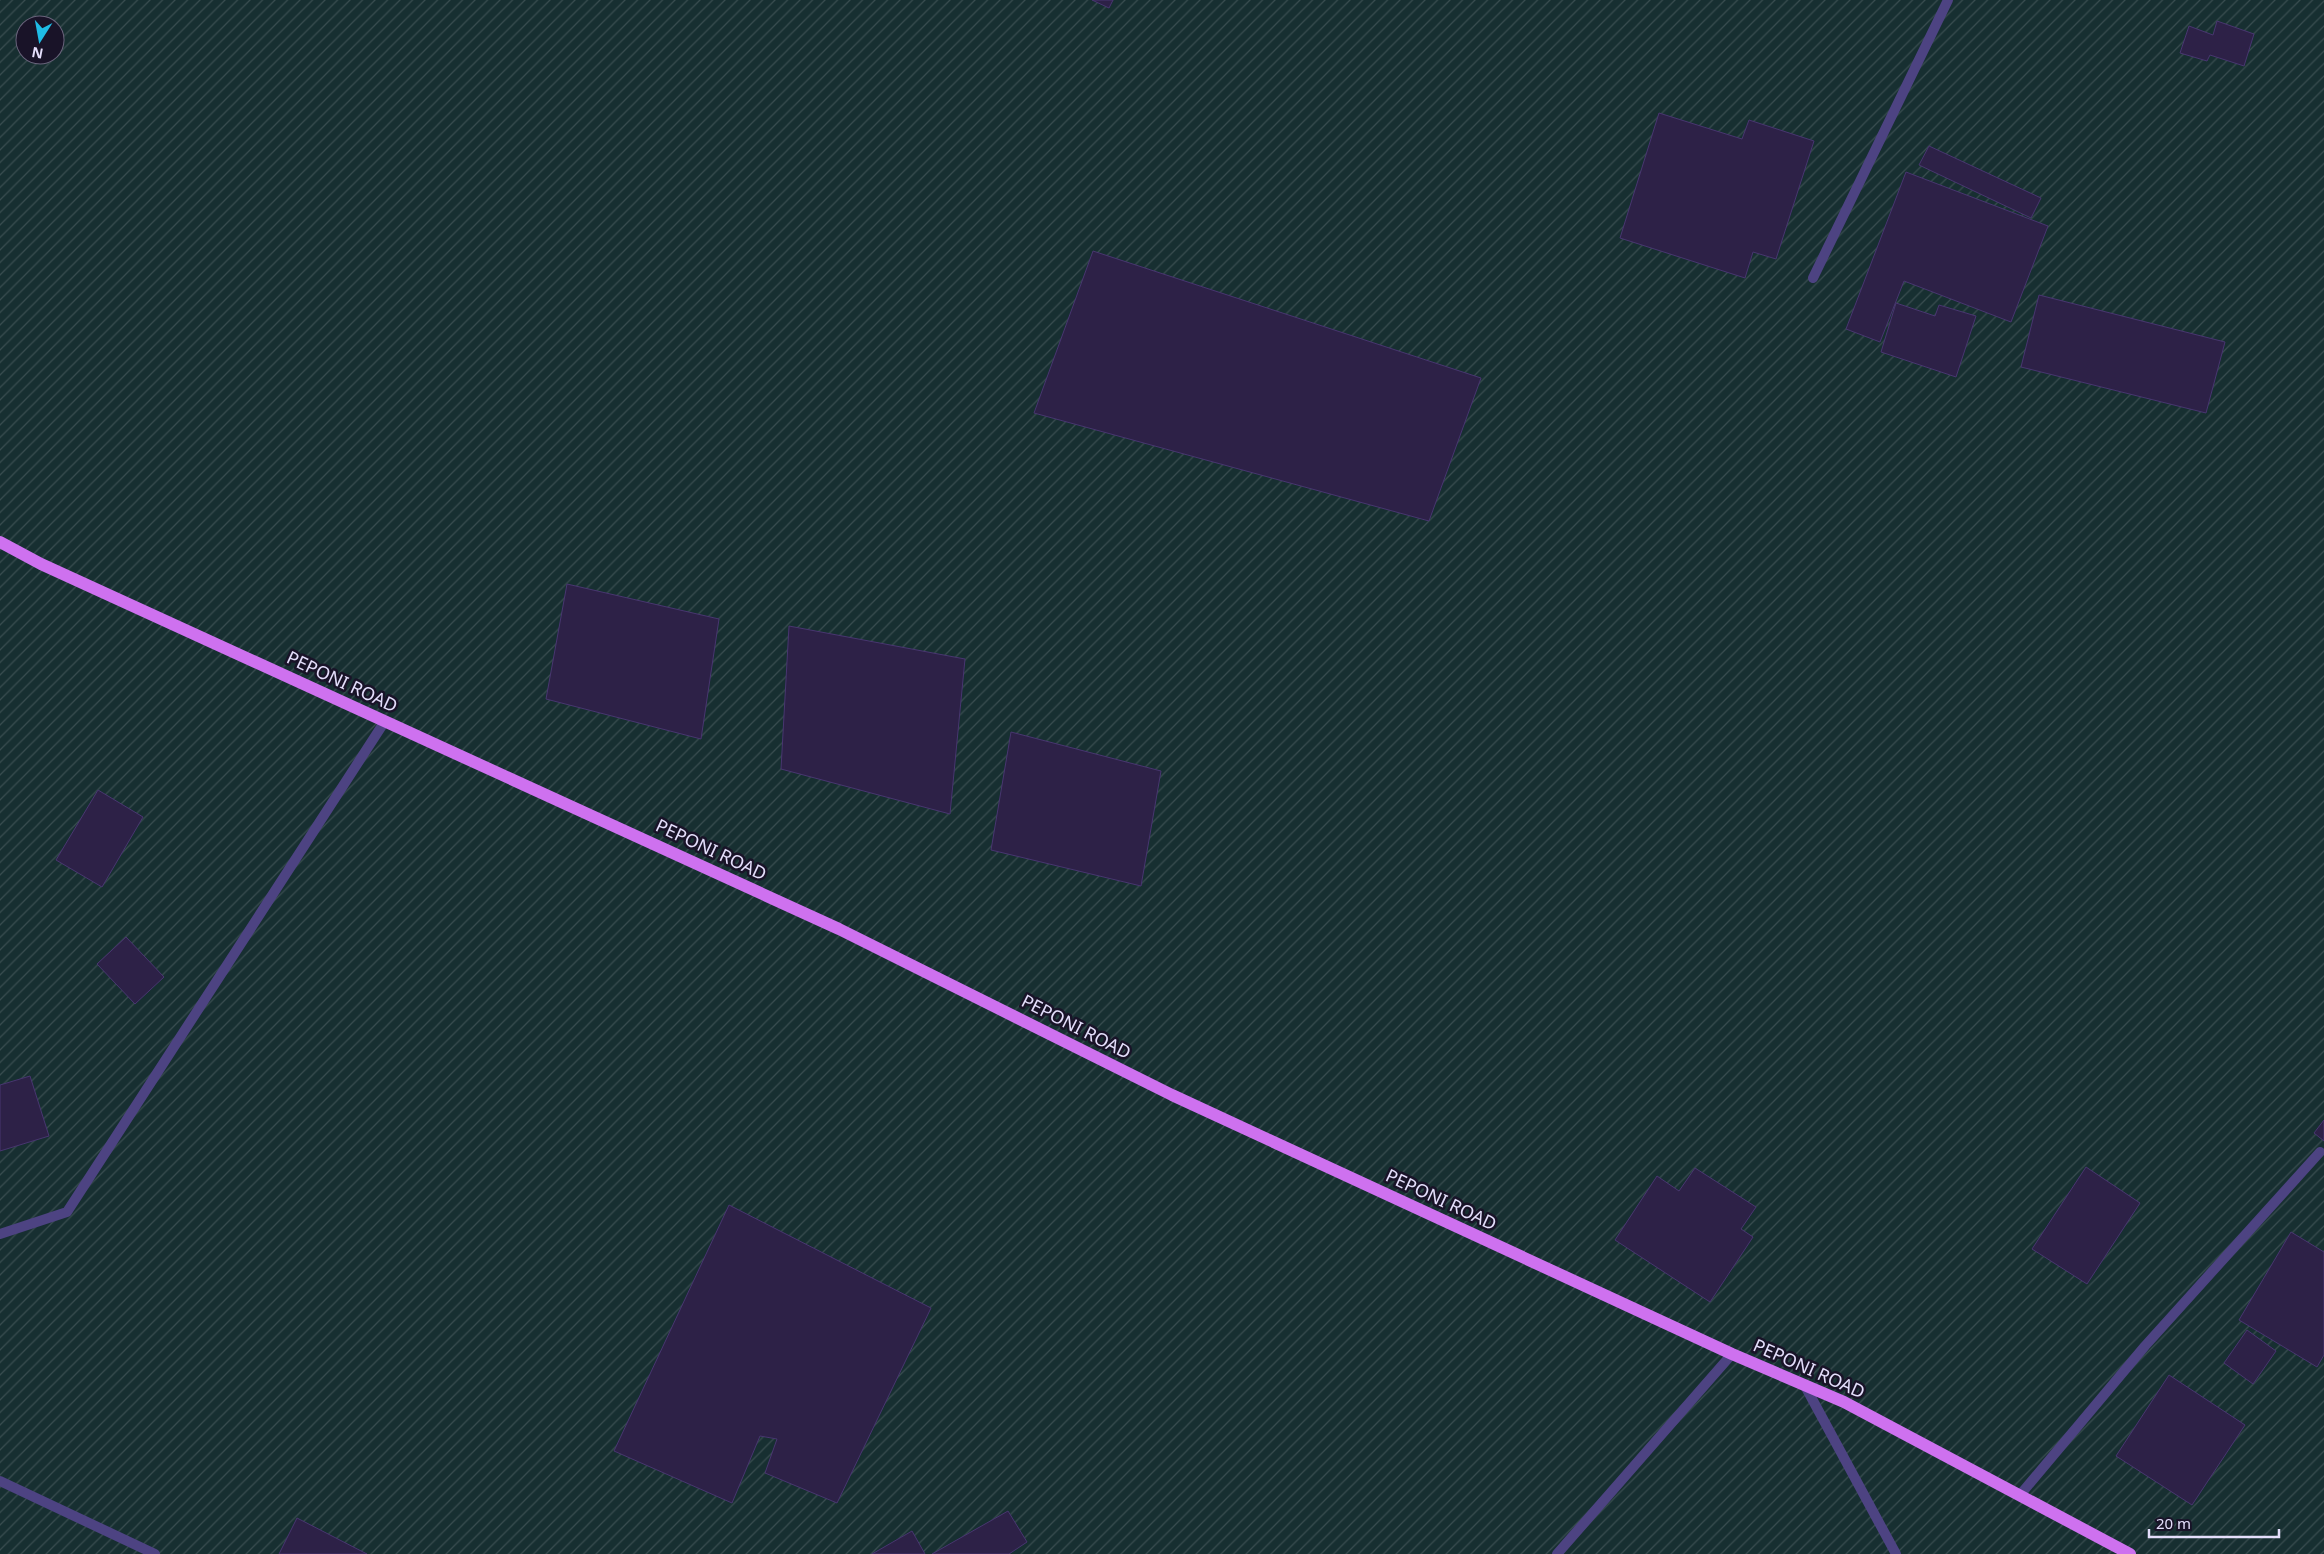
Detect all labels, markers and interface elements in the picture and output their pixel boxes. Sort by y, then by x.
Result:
north arrow [15,15,65,65]
text: N [30,43,45,64]
street label: PEPONI ROAD [283,645,402,717]
street label: PEPONI ROAD [652,813,771,885]
street label: PEPONI ROAD [1018,988,1135,1064]
street label: PEPONI ROAD [1382,1163,1501,1235]
street label: PEPONI ROAD [1750,1333,1869,1403]
scale bar [2149,1506,2279,1538]
text: 20 m [2156,1513,2191,1533]

